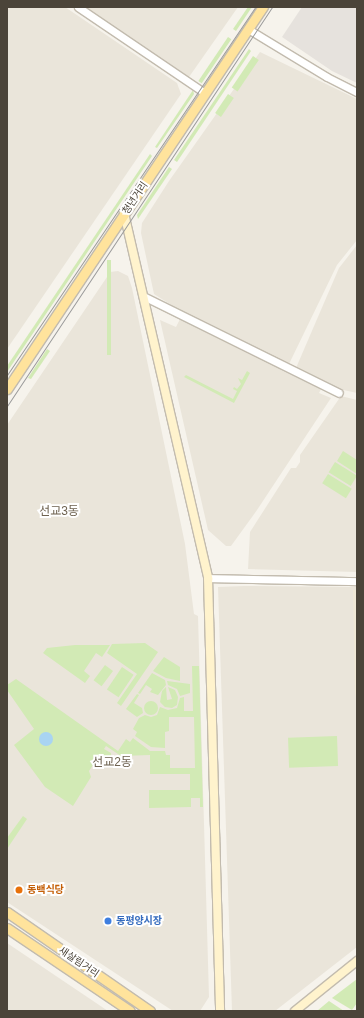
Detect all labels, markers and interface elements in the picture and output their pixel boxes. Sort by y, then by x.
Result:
street label: 청년거리 [120,179,150,217]
district label: 선교3동 [39,505,79,519]
district label: 선교2동 [92,756,132,770]
place label: 동백식당 [27,884,64,896]
marker: 동백식당 [14,885,24,895]
place label: 동평양시장 [116,915,162,927]
marker: 동평양시장 [103,916,113,926]
street label: 새살림거리 [57,944,101,980]

